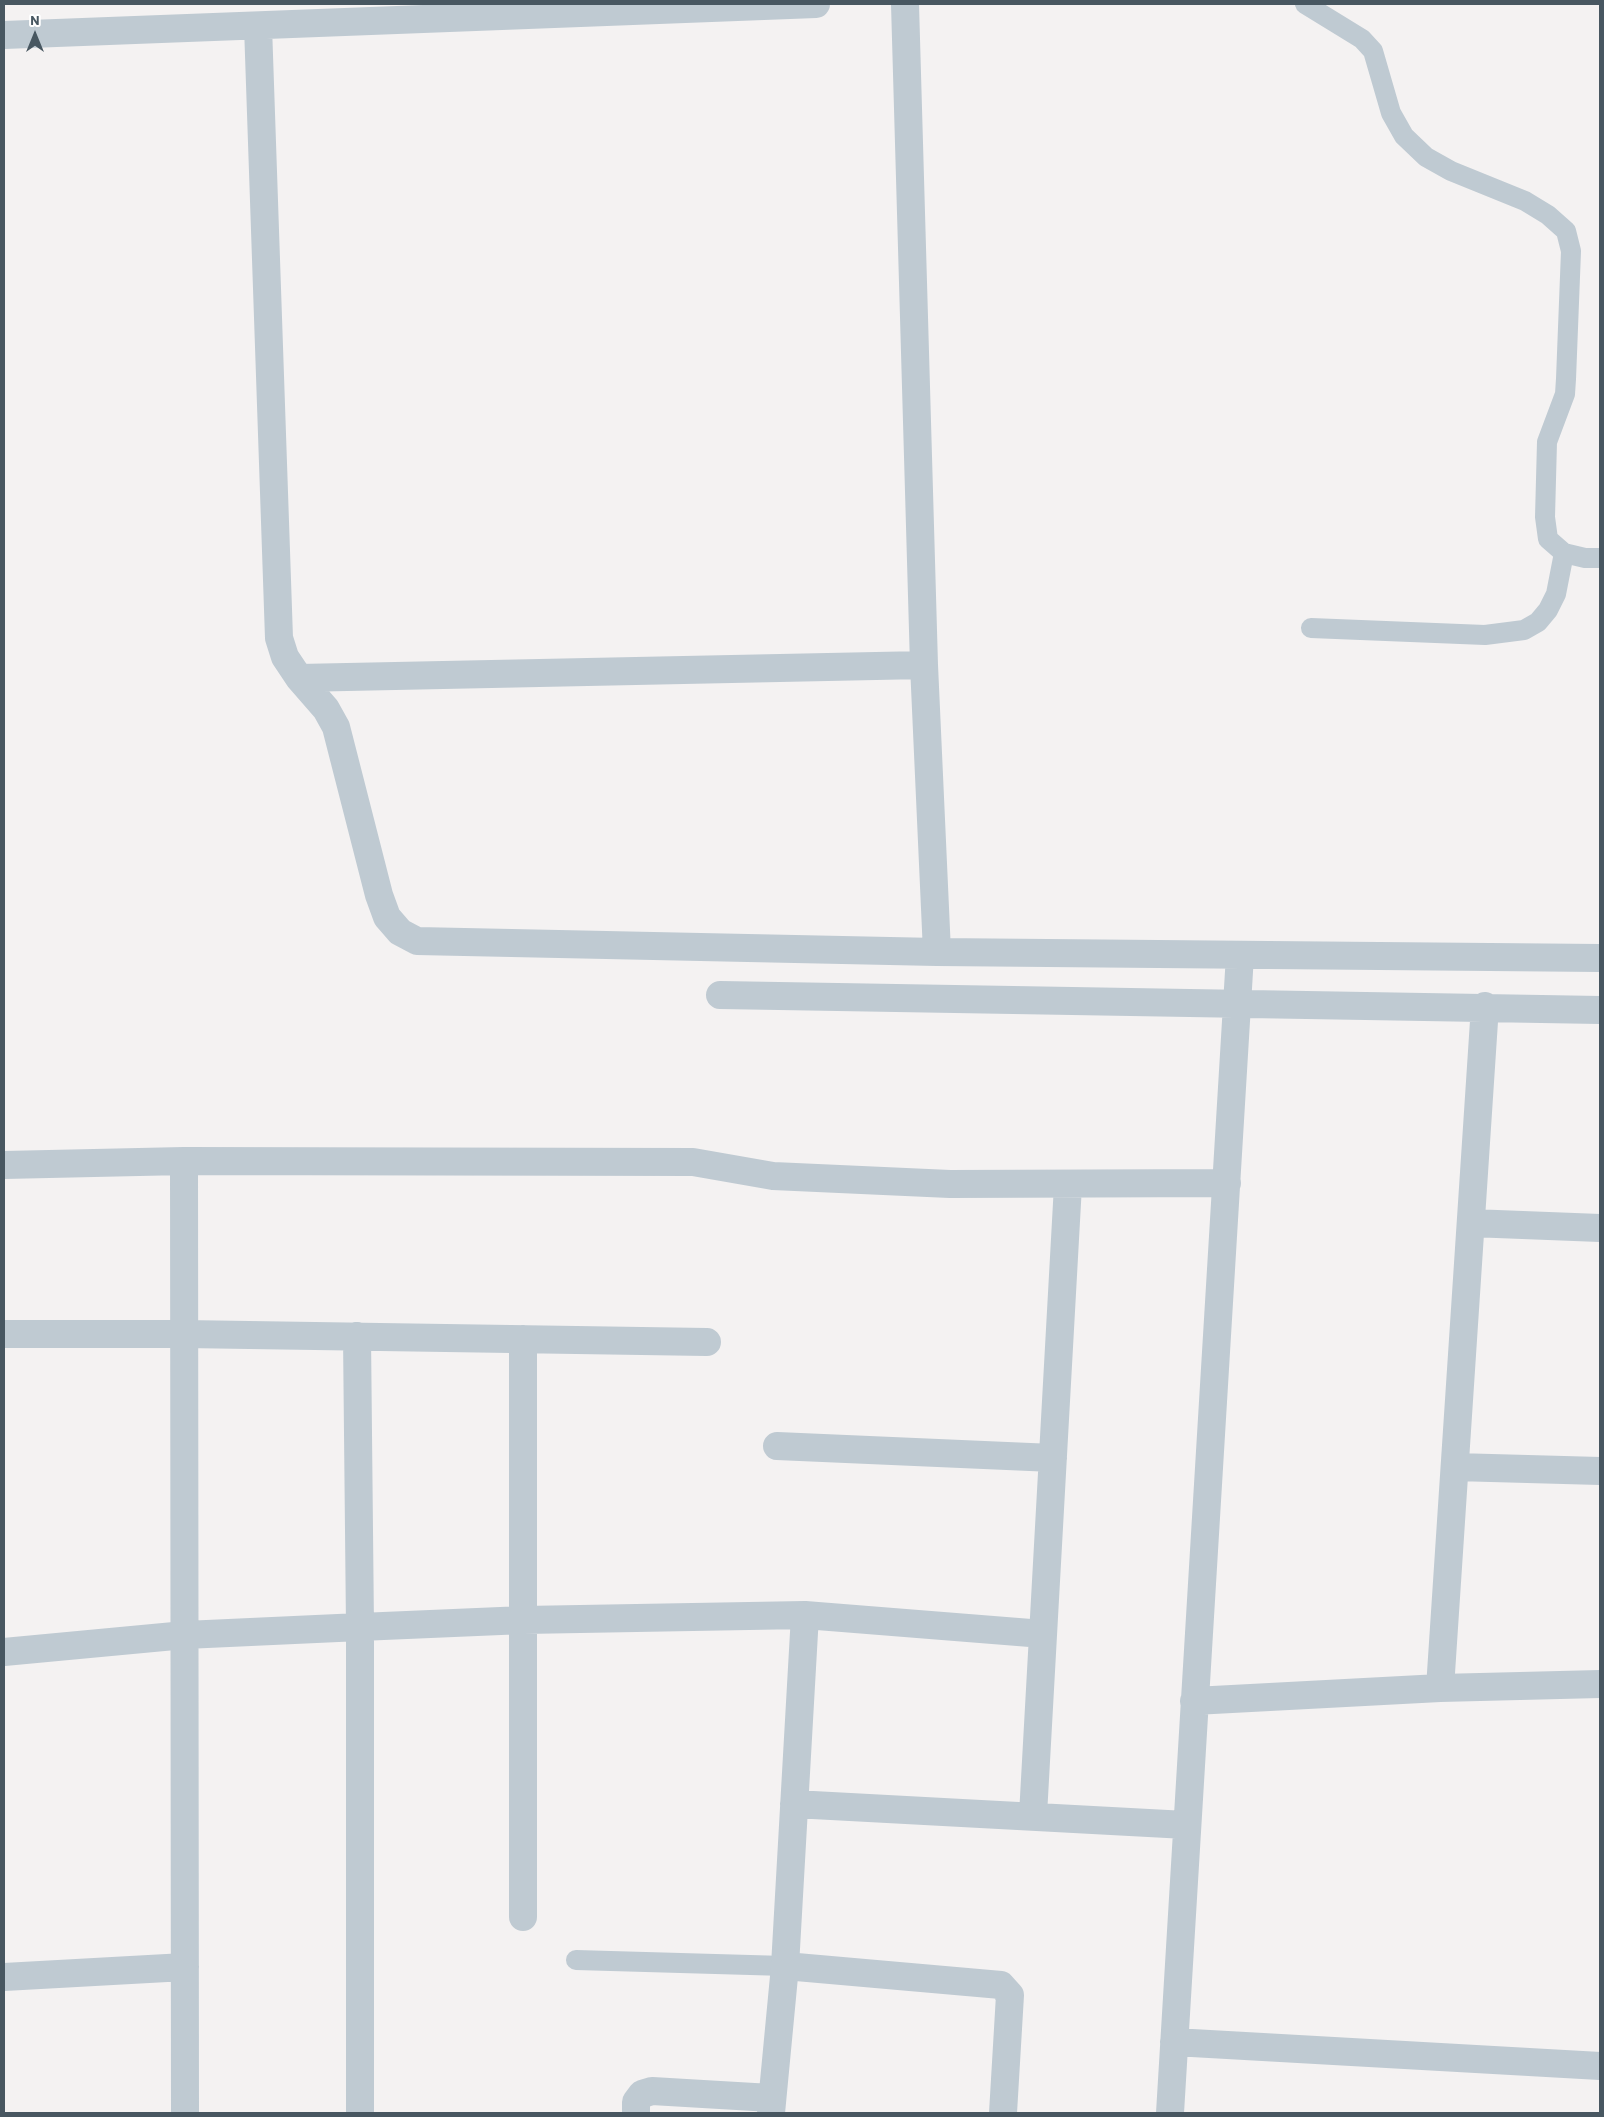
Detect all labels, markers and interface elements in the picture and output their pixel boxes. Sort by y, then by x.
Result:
north arrow [10,10,60,60]
text: N [30,11,40,28]

